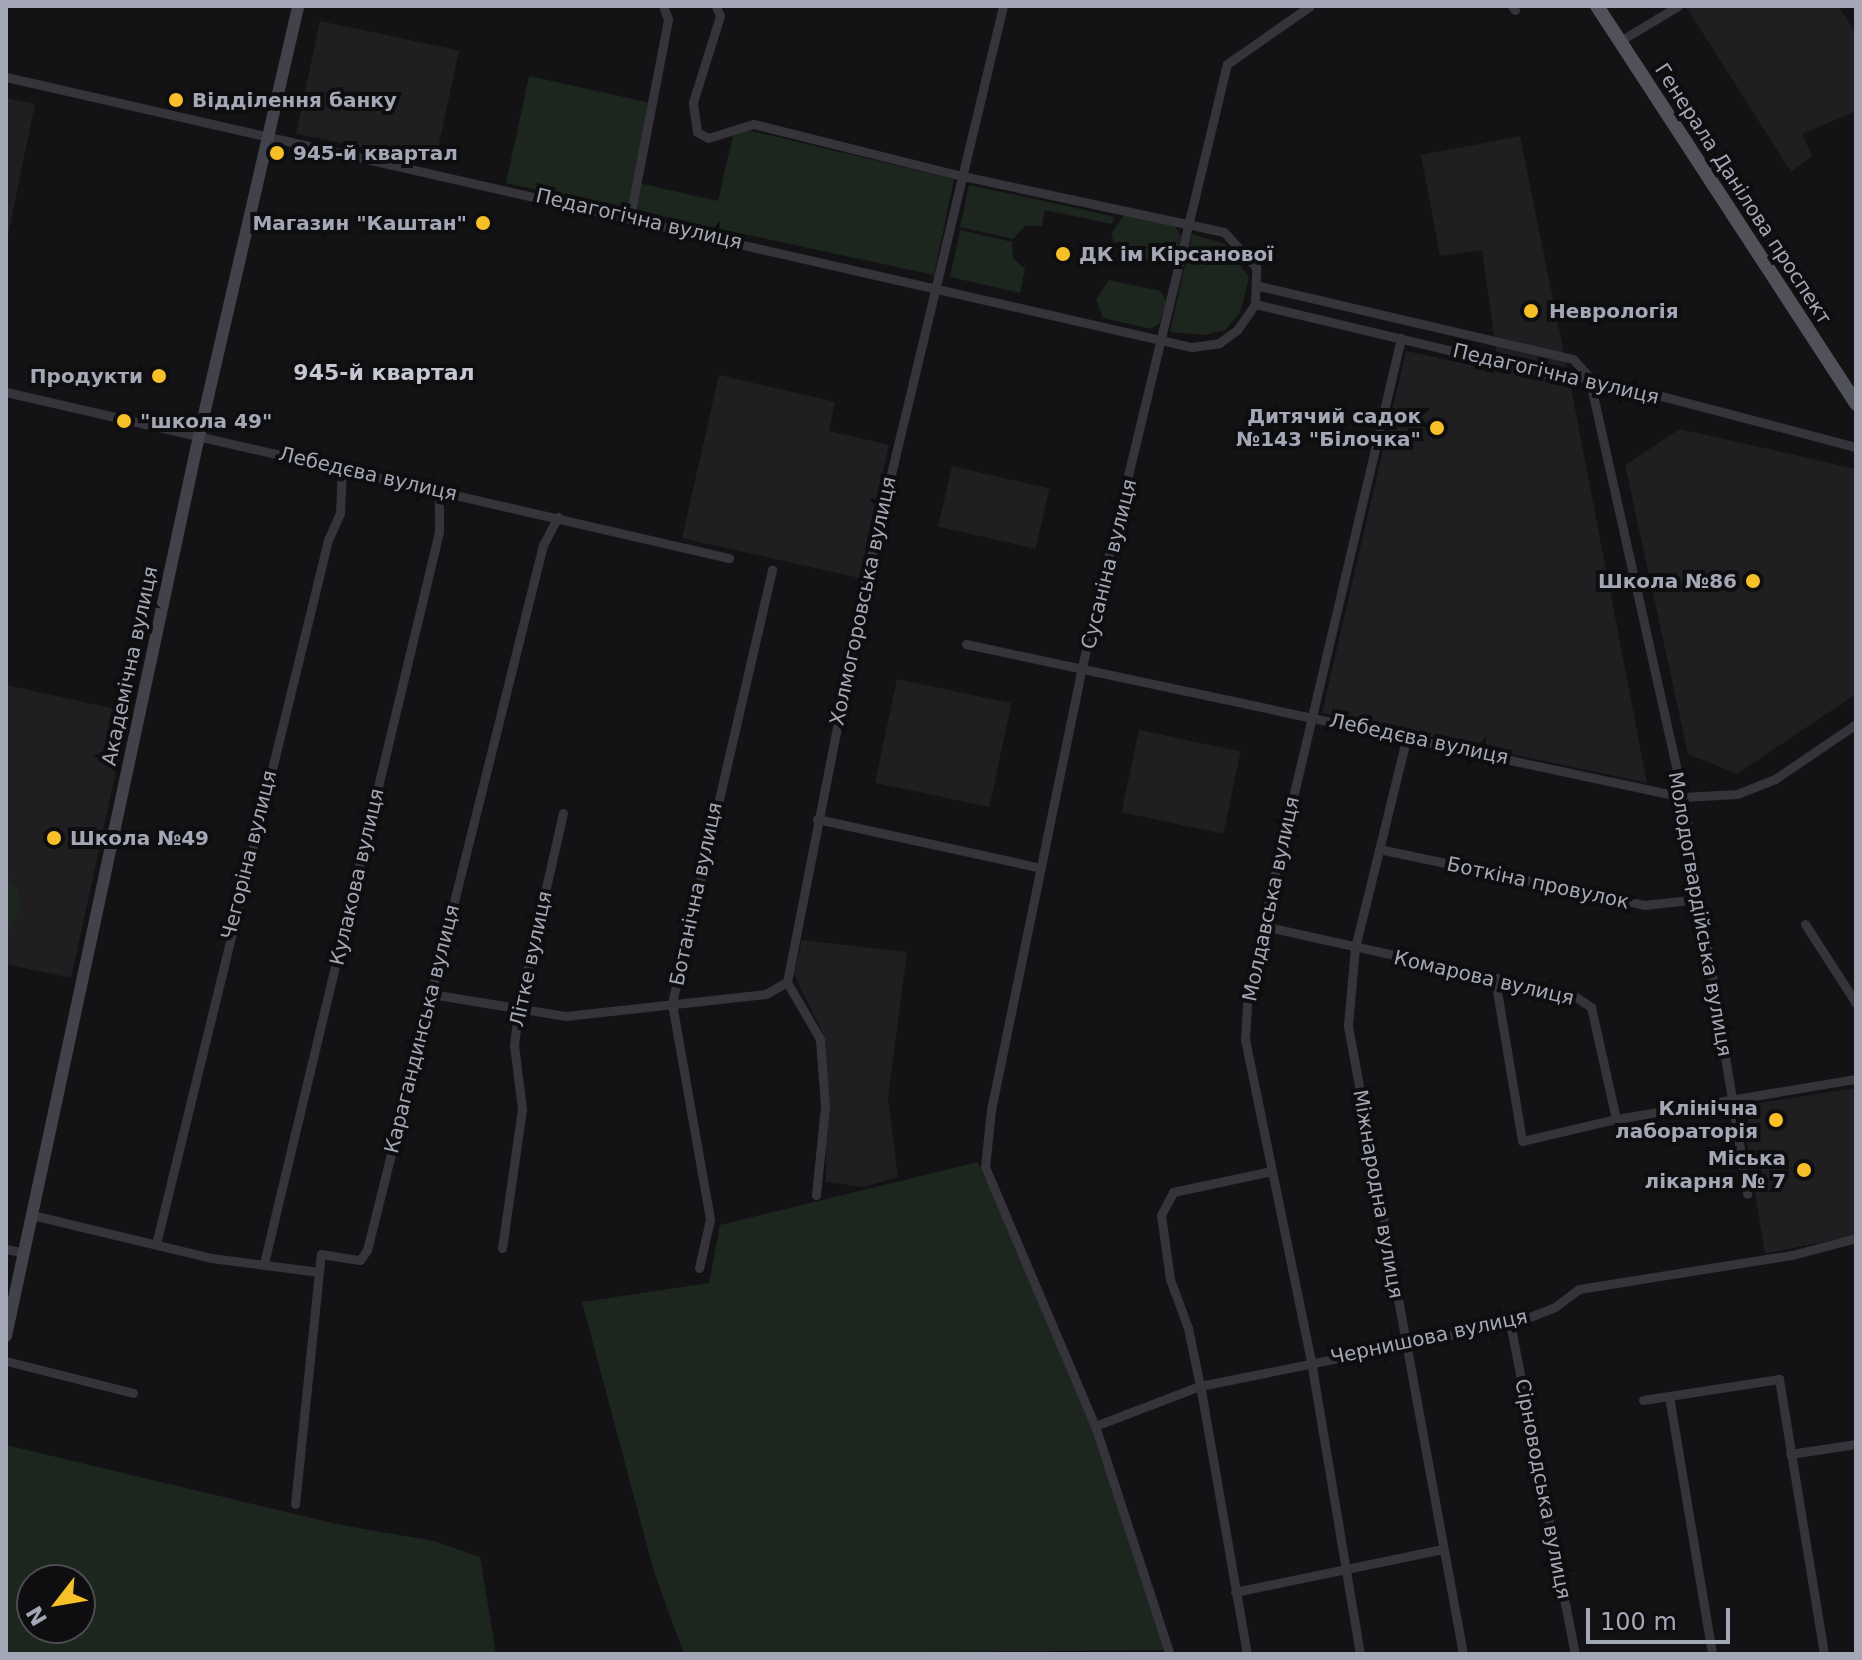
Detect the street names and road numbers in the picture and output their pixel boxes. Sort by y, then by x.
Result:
street label: Генерала Данілова проспект [1650,59,1836,329]
street label: Педагогічна вулиця [534,184,744,254]
street label: Педагогічна вулиця [1451,339,1661,409]
street label: Лебедєва вулиця [277,442,459,506]
street label: Холмогоровська вулиця [825,474,901,728]
street label: Сусаніна вулиця [1076,476,1142,652]
street label: Академічна вулиця [97,564,163,768]
street label: Лебедєва вулиця [1327,708,1511,770]
street label: Чегоріна вулиця [216,768,282,942]
street label: Молодогвардійська вулиця [1663,770,1737,1058]
street label: Кулакова вулиця [325,786,389,968]
street label: Молдавська вулиця [1238,794,1304,1004]
street label: Ботанічна вулиця [665,800,727,988]
street label: Боткіна провулок [1445,852,1631,914]
street label: Літке вулиця [505,889,557,1029]
street label: Карагандинська вулиця [379,902,465,1156]
street label: Комарова вулиця [1392,946,1576,1010]
street label: Міжнародна вулиця [1348,1088,1408,1300]
street label: Чернишова вулиця [1328,1304,1530,1370]
street label: Сірноводська вулиця [1510,1377,1576,1601]

